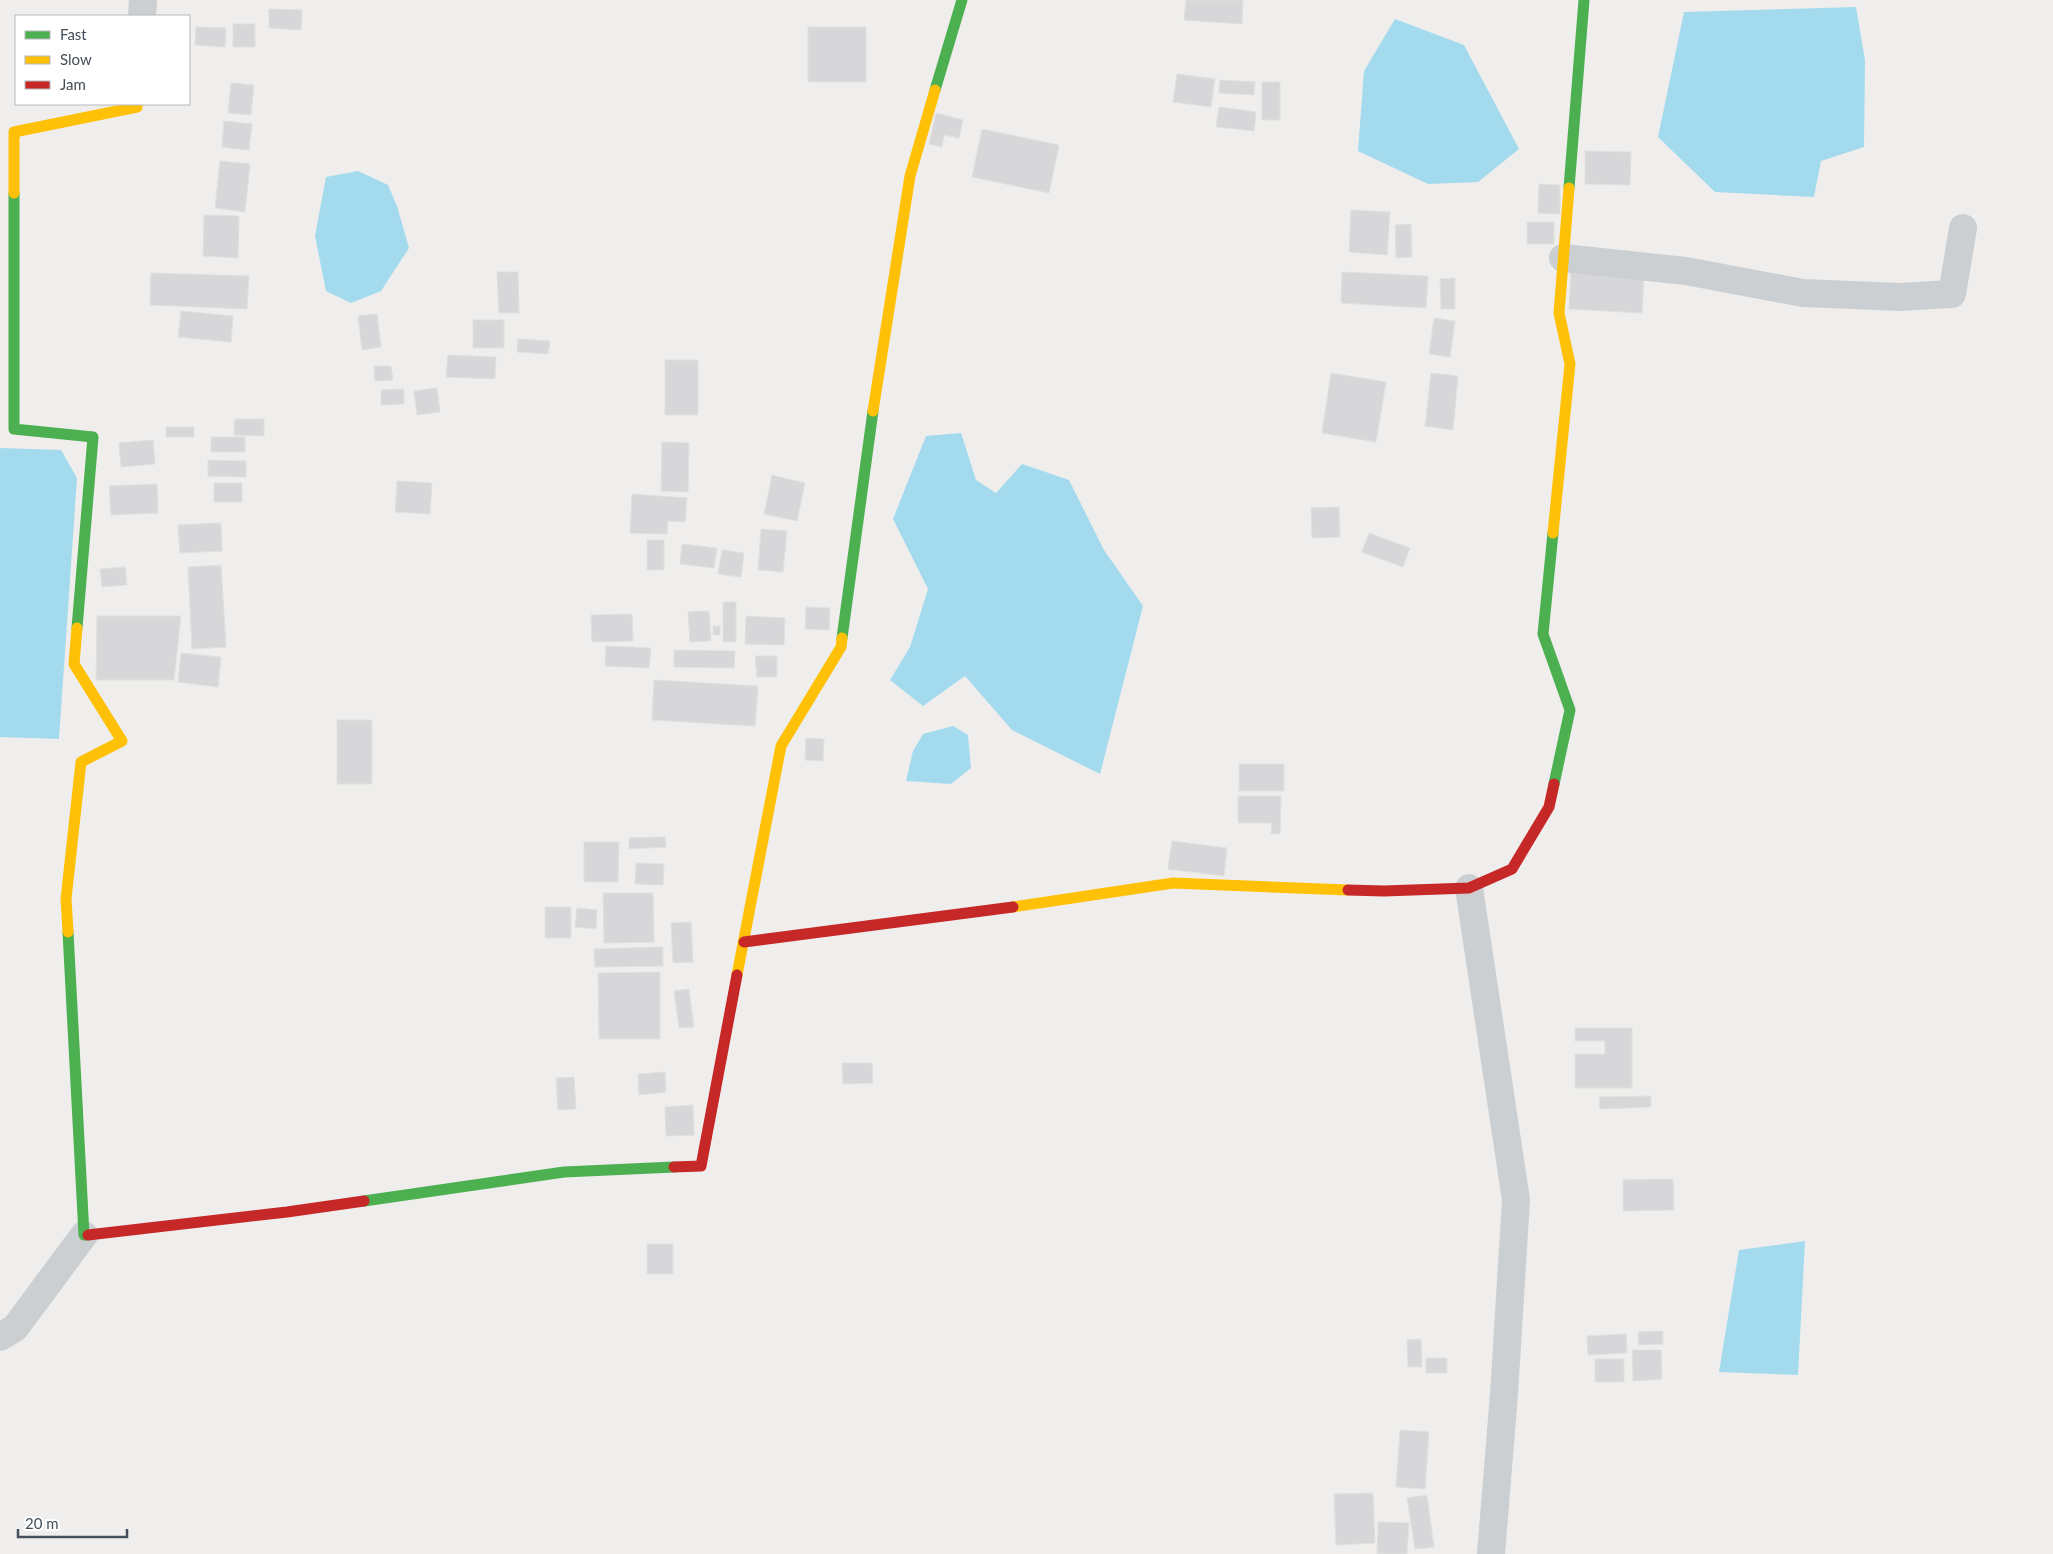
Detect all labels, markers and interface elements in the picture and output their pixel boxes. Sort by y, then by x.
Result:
legend [15,15,190,105]
text: Fast [60,25,87,43]
text: Slow [60,50,92,68]
text: Jam [60,75,86,93]
scale bar [18,1506,126,1538]
text: 20 m [25,1514,59,1532]

